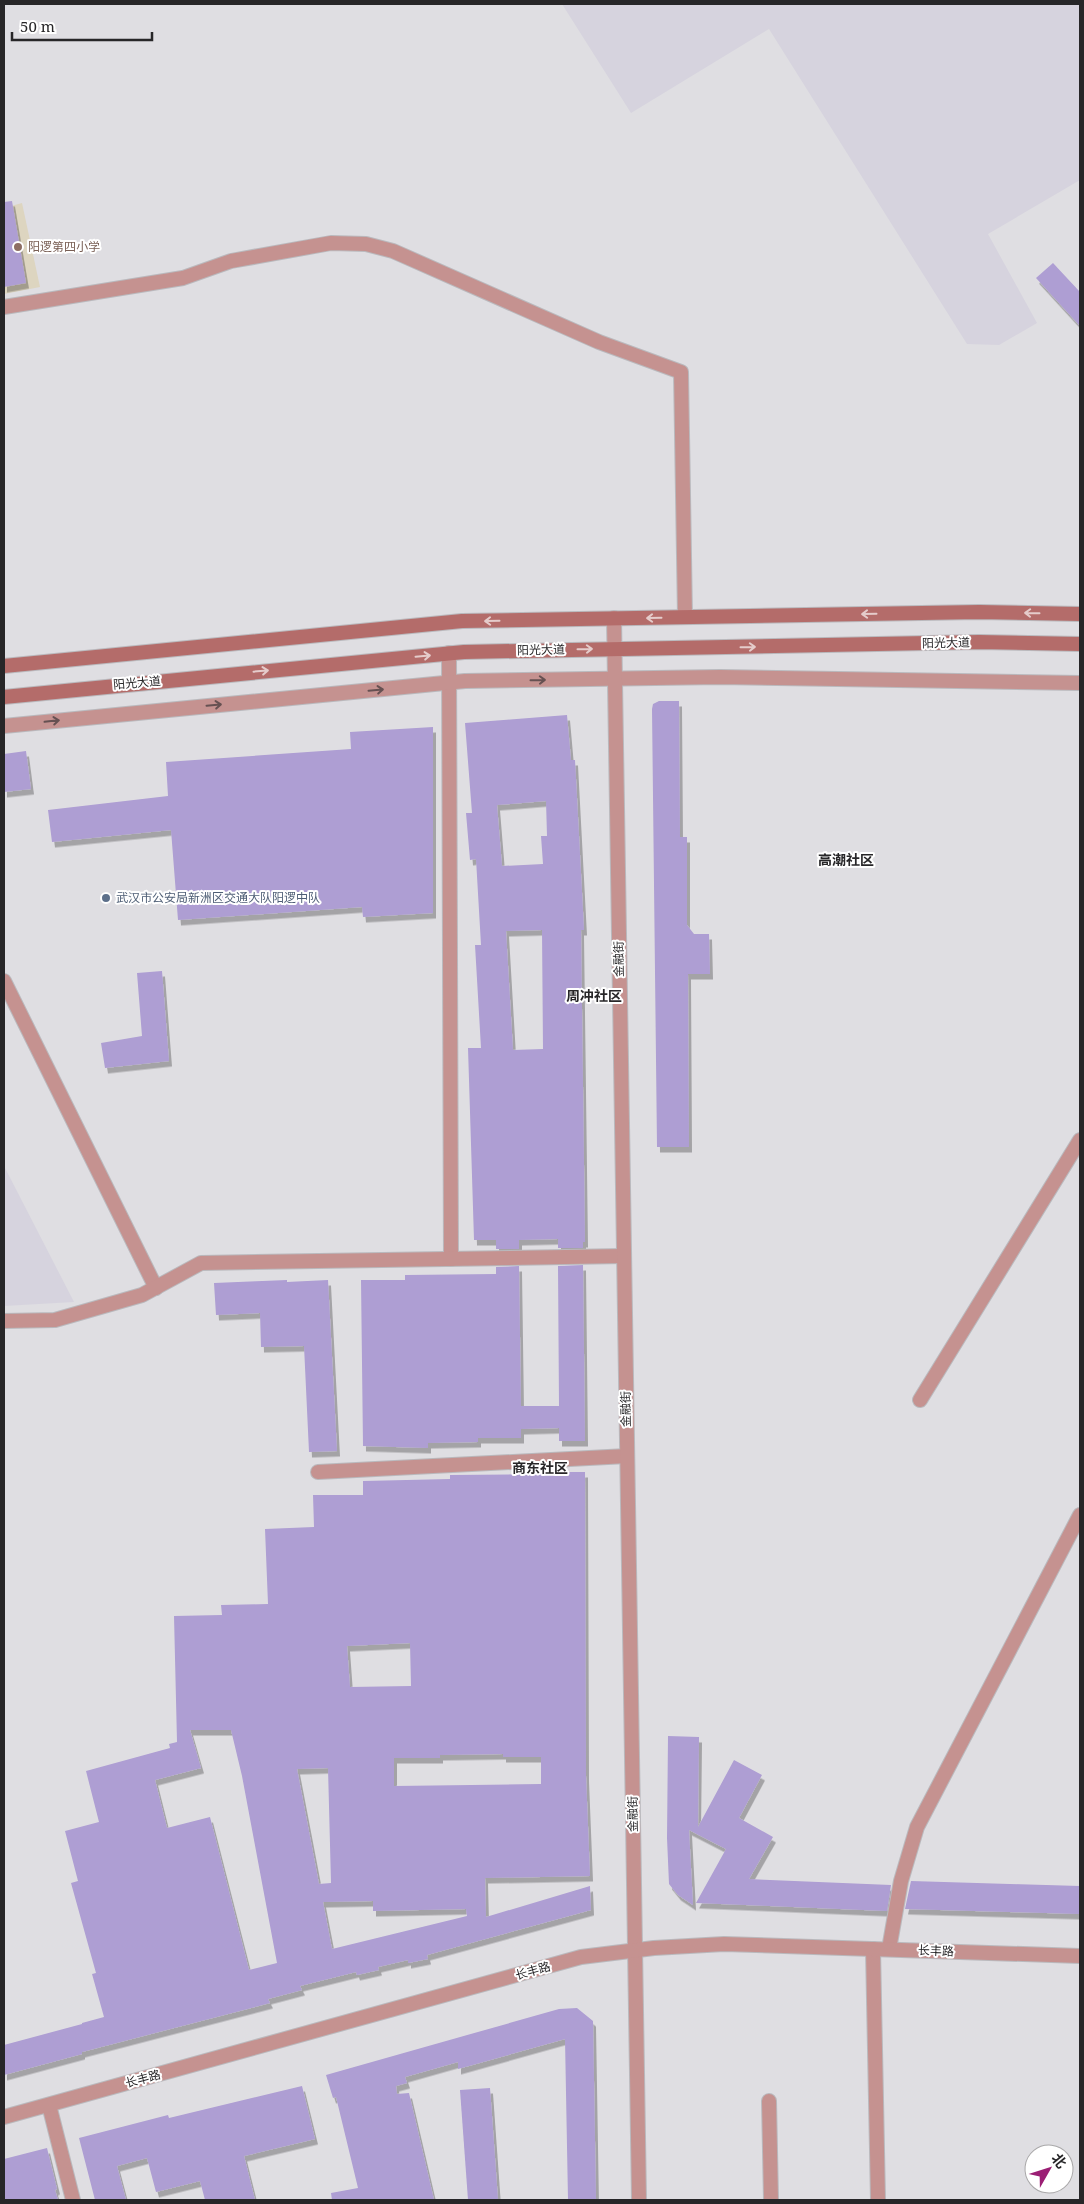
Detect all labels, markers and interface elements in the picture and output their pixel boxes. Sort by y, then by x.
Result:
scale bar [12,10,152,42]
text: 50 m [20,16,55,36]
place label: 阳逻第四小学 [28,238,100,255]
marker: 阳逻第四小学 [12,241,24,253]
one-way arrow [1024,608,1040,618]
one-way arrow [861,609,878,619]
one-way arrow [646,613,662,623]
one-way arrow [484,616,500,626]
street label: 阳光大道 [922,634,970,651]
street label: 阳光大道 [517,641,565,658]
one-way arrow [740,642,756,651]
one-way arrow [577,645,593,654]
one-way arrow [415,651,431,660]
one-way arrow [253,666,269,676]
street label: 阳光大道 [112,672,162,693]
one-way arrow [530,675,546,685]
one-way arrow [367,685,383,694]
one-way arrow [206,700,222,710]
one-way arrow [44,716,60,726]
district label: 高潮社区 [818,850,874,869]
place label: 武汉市公安局新洲区交通大队阳逻中队 [116,889,320,906]
marker: 武汉市公安局新洲区交通大队阳逻中队 [100,892,112,904]
street label: 金融街 [610,941,627,977]
district label: 周冲社区 [566,986,622,1005]
street label: 金融街 [617,1391,634,1427]
district label: 商东社区 [512,1458,568,1477]
street label: 金融街 [624,1796,641,1832]
street label: 长丰路 [918,1941,954,1960]
street label: 长丰路 [513,1957,553,1984]
street label: 长丰路 [123,2066,162,2091]
north arrow [1024,2144,1074,2194]
text: 北 [1048,2149,1071,2172]

